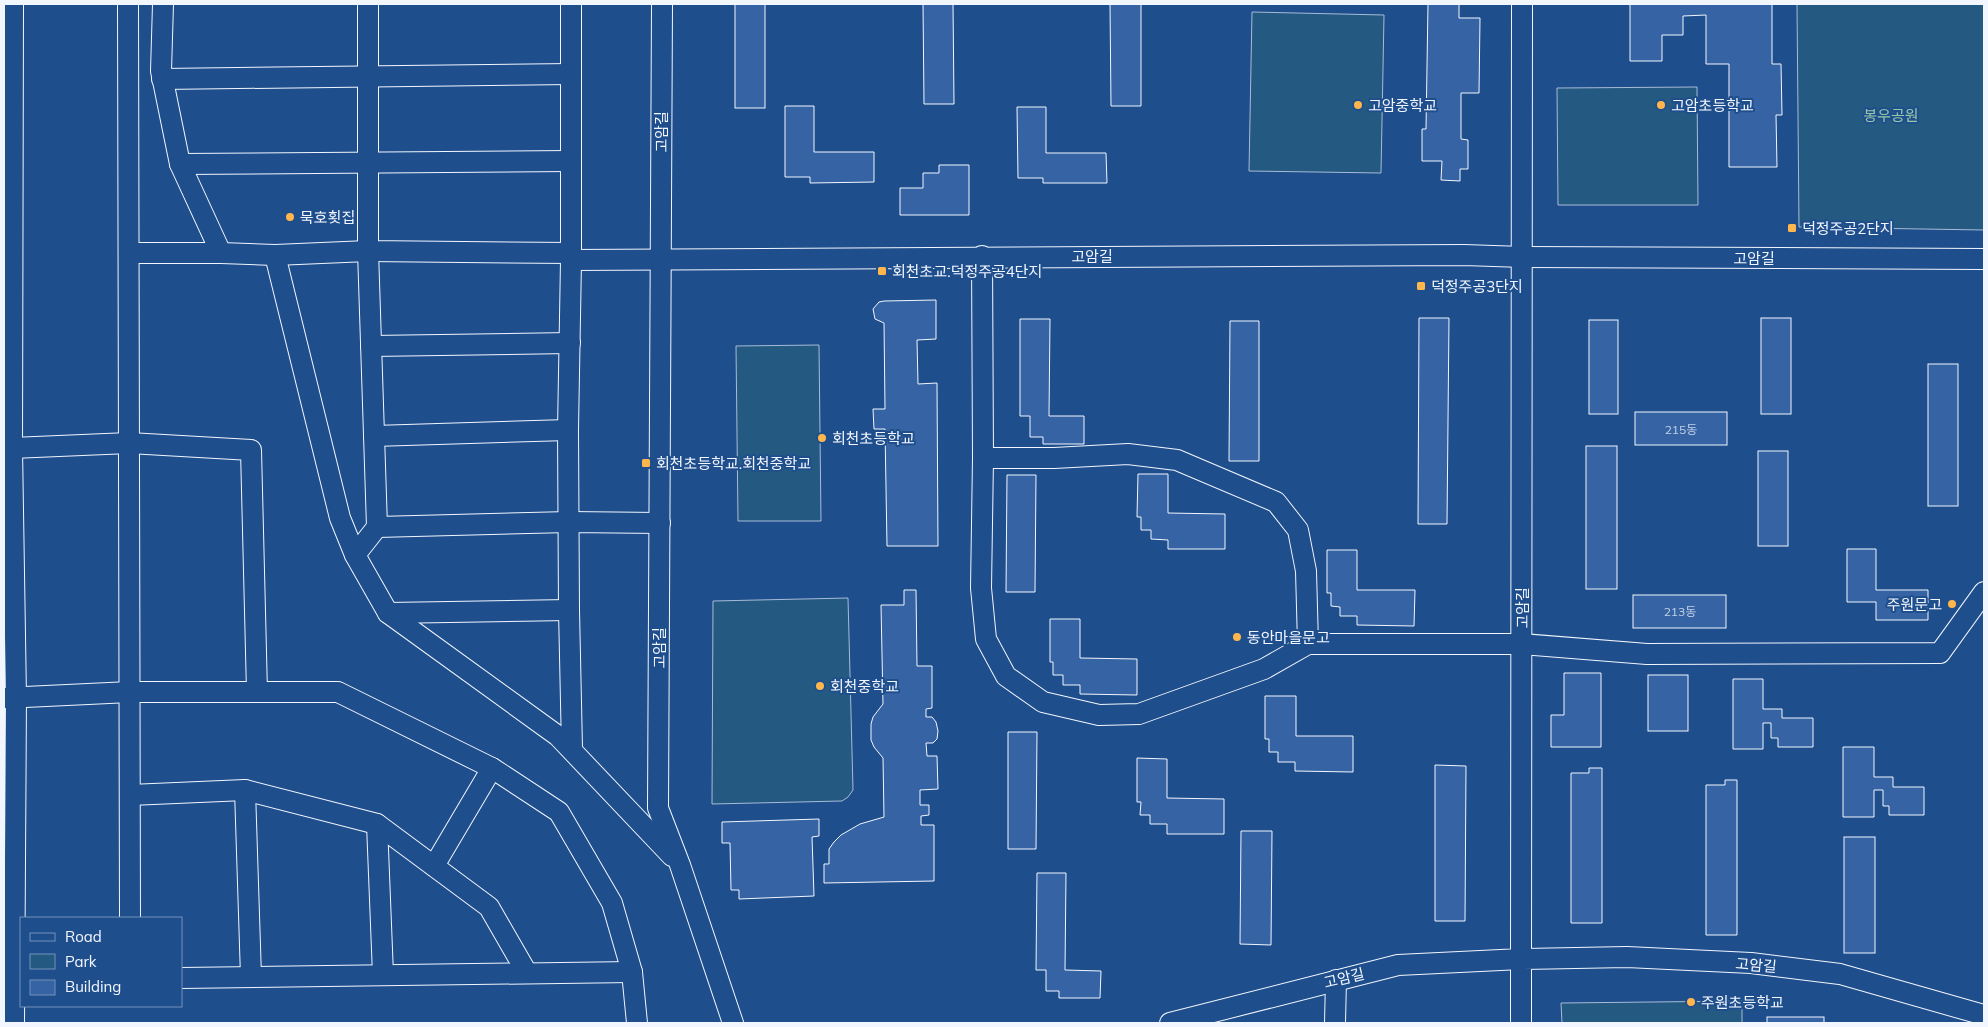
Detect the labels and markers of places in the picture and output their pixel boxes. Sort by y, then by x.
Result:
place label: 고암중학교 [1368,96,1437,115]
place label: 고암초등학교 [1671,96,1754,115]
marker: 고암중학교 [1352,99,1364,111]
marker: 고암초등학교 [1655,99,1667,111]
place label: 묵호횟집 [300,208,355,227]
marker: 묵호횟집 [284,211,296,223]
place label: 덕정주공2단지 [1802,219,1894,238]
marker: 덕정주공2단지 [1786,222,1798,234]
place label: 회천초교.덕정주공4단지 [892,262,1042,281]
marker: 회천초교.덕정주공4단지 [876,265,888,277]
place label: 덕정주공3단지 [1431,277,1523,296]
marker: 덕정주공3단지 [1415,280,1427,292]
place label: 회천초등학교 [832,429,915,448]
marker: 회천초등학교 [816,432,828,444]
place label: 회천초등학교.회천중학교 [656,454,811,473]
marker: 회천초등학교.회천중학교 [640,457,652,469]
place label: 주원문고 [1887,595,1942,614]
marker: 주원문고 [1946,598,1958,610]
place label: 동안마을문고 [1247,628,1330,647]
marker: 동안마을문고 [1231,631,1243,643]
place label: 회천중학교 [830,677,899,696]
marker: 회천중학교 [814,680,826,692]
place label: 주원초등학교 [1701,993,1784,1012]
marker: 주원초등학교 [1685,996,1697,1008]

